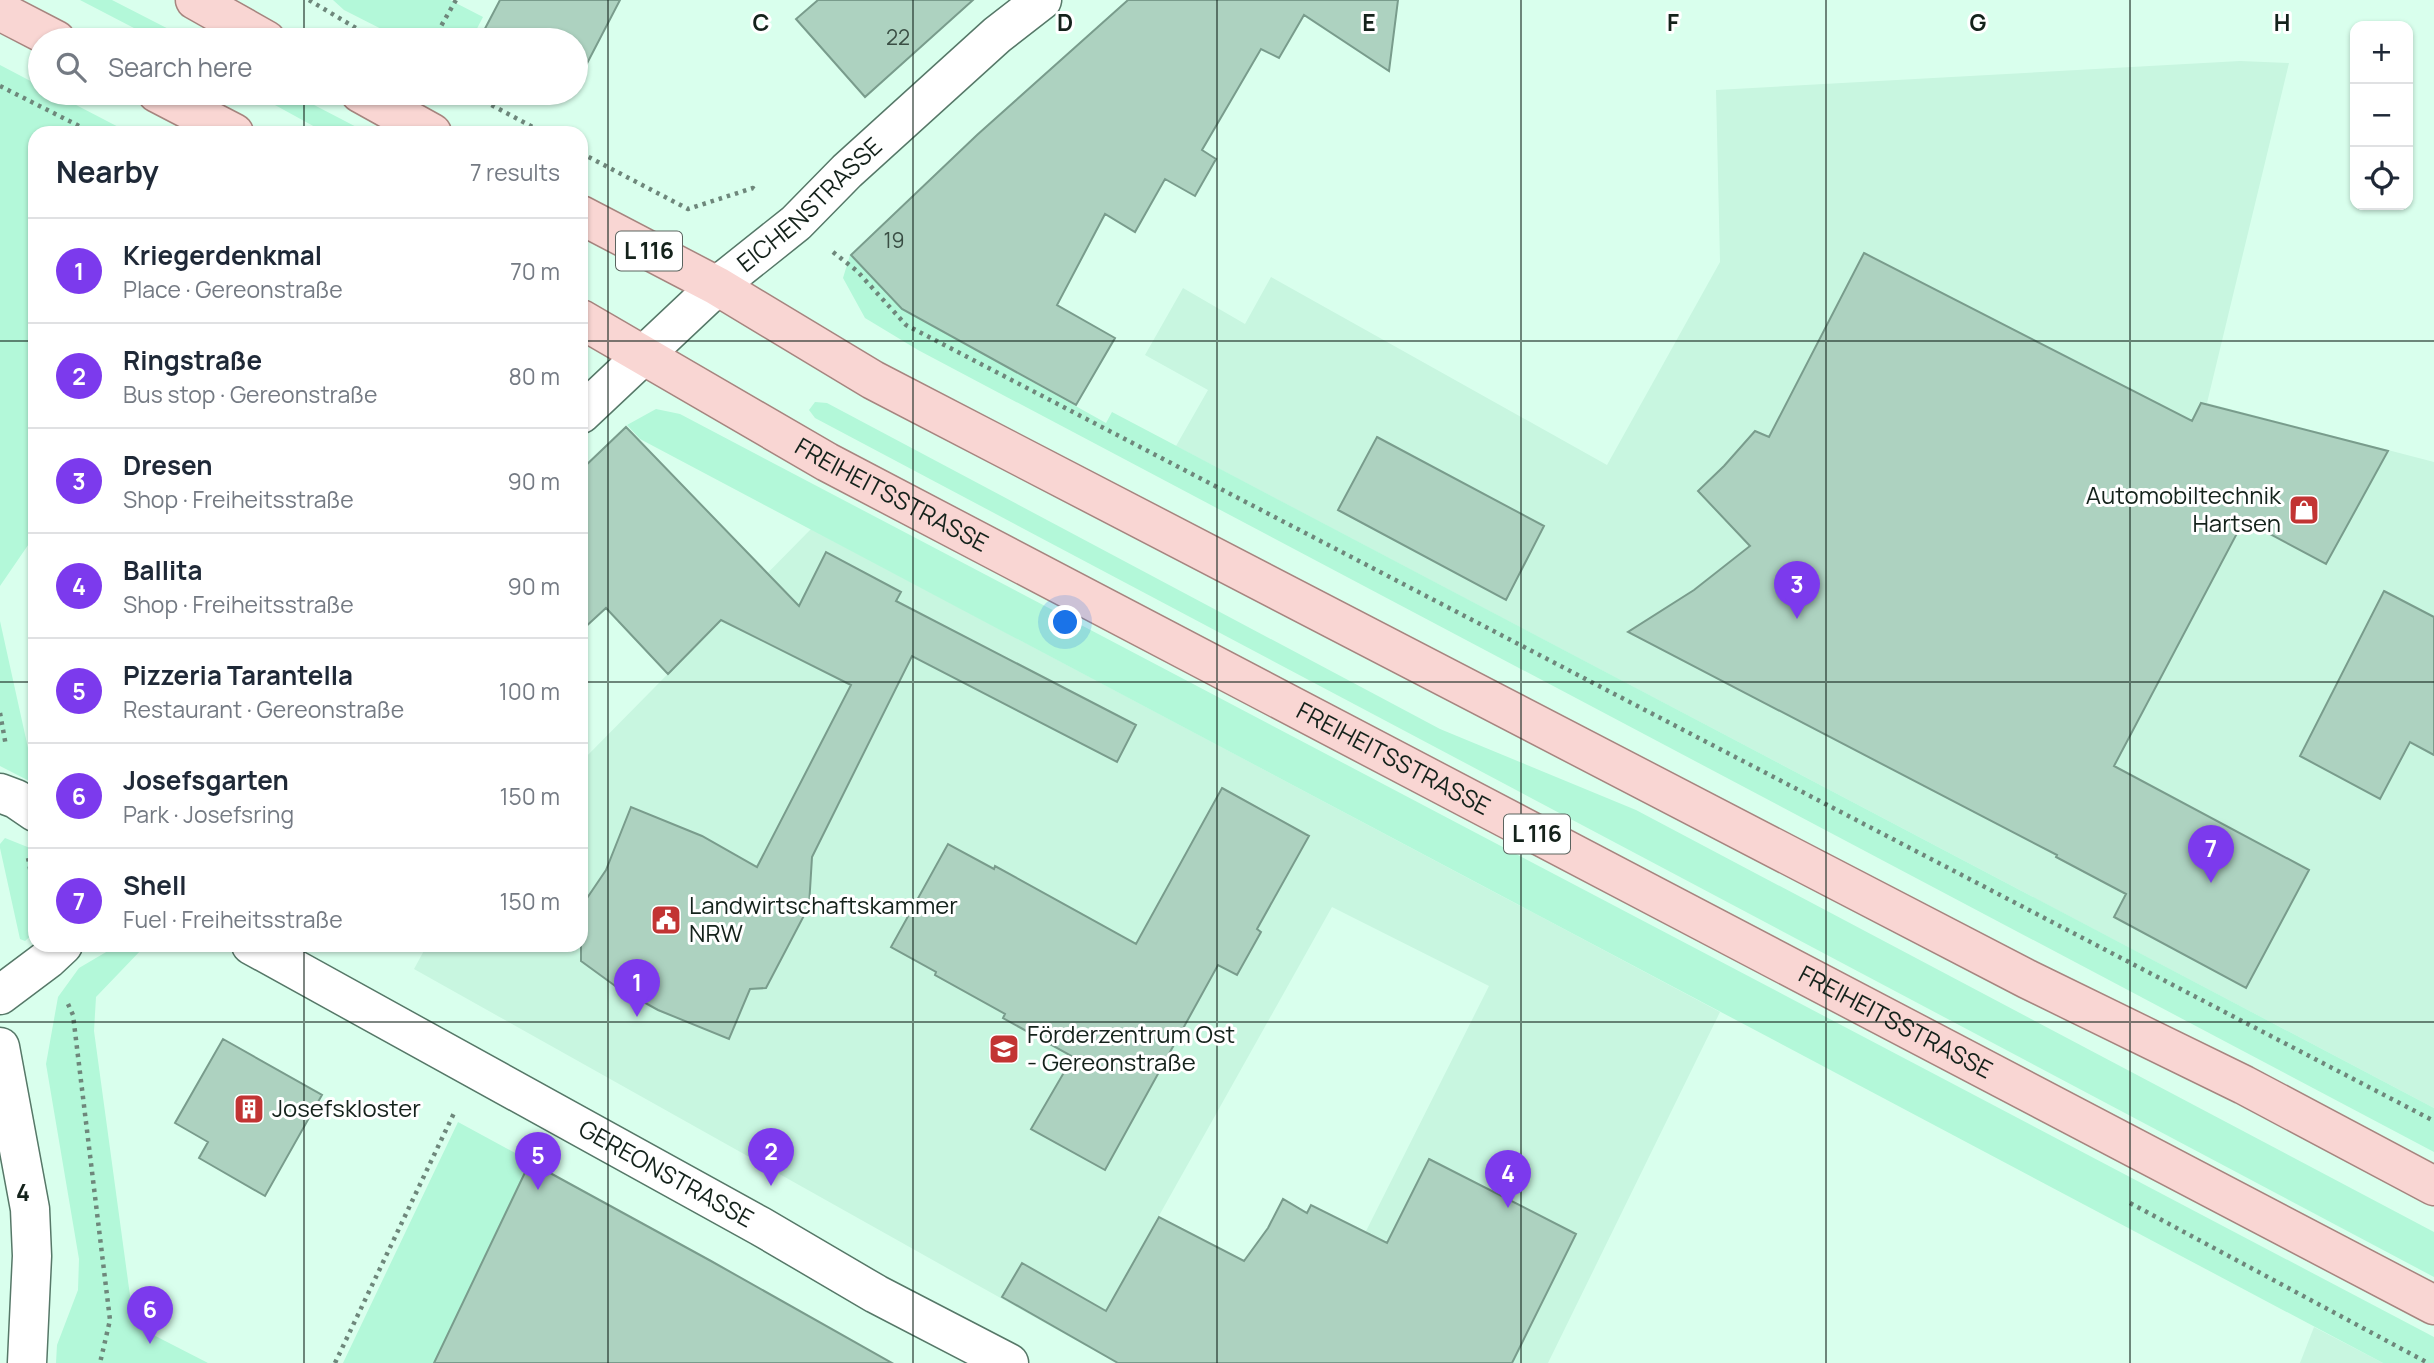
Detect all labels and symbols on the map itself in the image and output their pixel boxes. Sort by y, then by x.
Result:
text: C [753,6,770,38]
text: D [1057,6,1073,38]
text: E [1362,6,1376,38]
text: F [1667,6,1679,38]
text: G [1970,6,1987,38]
text: H [2274,6,2290,38]
house number: 22 [886,23,910,51]
street label: EICHENSTRASSE [730,129,888,279]
house number: 19 [883,226,905,254]
road number: L 116 [616,232,682,270]
street label: FREIHEITSSTRASSE [789,429,994,559]
place label: Automobiltechnik Hartsen [2086,478,2282,539]
shop icon: Automobiltechnik Hartsen [2287,493,2321,527]
pin: 3 [1774,561,1820,619]
your location [1048,605,1082,639]
street label: FREIHEITSSTRASSE [1291,693,1497,822]
road number: L 116 [1504,814,1570,854]
pin: 7 [2188,825,2234,883]
place label: Landwirtschaftskammer NRW [689,888,958,949]
public building icon: Landwirtschaftskammer NRW [649,903,683,937]
street label: FREIHEITSSTRASSE [1793,957,1999,1086]
pin: 1 [614,959,660,1017]
place label: Förderzentrum Ost - Gereonstraße [1027,1017,1235,1078]
school or university icon: Förderzentrum Ost - Gereonstraße [987,1032,1021,1066]
place label: Josefskloster [272,1091,421,1124]
building icon: Josefskloster [232,1092,266,1126]
street label: GEREONSTRASSE [573,1111,760,1234]
pin: 2 [748,1128,794,1186]
pin: 5 [515,1132,561,1190]
pin: 4 [1485,1150,1531,1208]
text: 4 [16,1176,30,1208]
pin: 6 [127,1286,173,1344]

